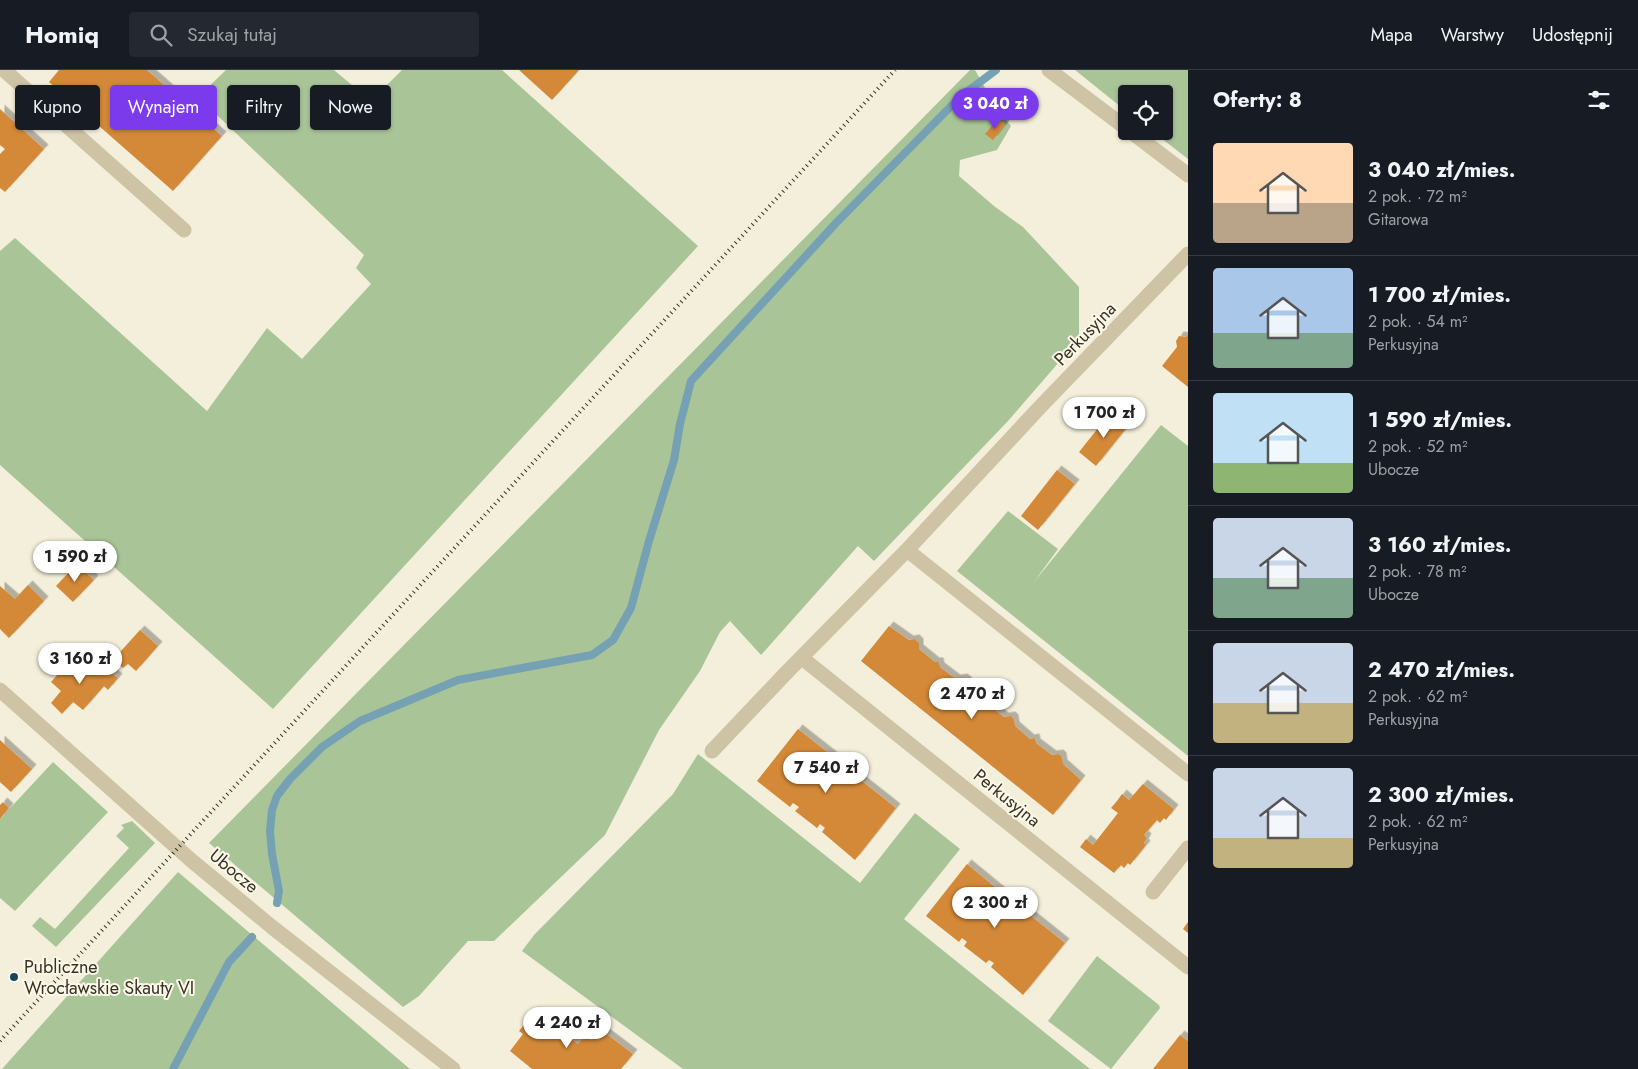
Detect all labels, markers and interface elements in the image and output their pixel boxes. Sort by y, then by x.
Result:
search box [129,12,479,57]
text: Homiq [25,17,99,52]
icon: search [147,21,175,49]
text: Szukaj tutaj [187,21,277,48]
text: Mapa [1371,22,1413,48]
text: Warstwy [1441,22,1504,48]
text: Udostępnij [1532,22,1613,48]
chip: Kupno [15,85,100,130]
chip: Wynajem [110,85,217,130]
chip: Filtry [227,85,300,130]
chip: Nowe [310,85,391,130]
map controls [1118,85,1173,140]
button: locate [1118,85,1173,140]
text: Oferty: 8 [1213,85,1302,115]
icon: filters [1585,86,1613,114]
pin: 3 040 zł [943,88,1047,130]
text: 3 040 zł [963,92,1027,115]
text: 3 040 zł/mies. [1368,155,1515,185]
icon: home [1253,163,1313,223]
text: 2 pok. · 72 m² [1368,185,1467,208]
text: Gitarowa [1368,208,1428,231]
text: 1 700 zł/mies. [1368,280,1511,310]
icon: home [1253,288,1313,348]
street label: Perkusyjna [1048,296,1122,372]
text: 2 pok. · 54 m² [1368,310,1468,333]
text: Perkusyjna [1368,333,1439,356]
pin: 1 700 zł [1052,396,1156,439]
text: 1 700 zł [1073,401,1135,424]
text: 1 590 zł/mies. [1368,405,1512,435]
icon: home [1253,413,1313,473]
text: 2 pok. · 52 m² [1368,435,1467,458]
text: Ubocze [1368,458,1419,481]
text: 3 160 zł/mies. [1368,530,1512,560]
icon: home [1253,538,1313,598]
pin: 1 590 zł [23,540,127,583]
text: 1 590 zł [44,545,106,568]
text: 2 pok. · 78 m² [1368,560,1466,583]
text: Ubocze [1368,583,1419,606]
pin: 3 160 zł [28,642,132,685]
text: 3 160 zł [49,647,111,670]
text: 2 470 zł/mies. [1368,655,1515,685]
icon: home [1253,663,1313,723]
pin: 2 470 zł [920,678,1024,720]
text: 2 470 zł [940,682,1004,705]
text: 2 pok. · 62 m² [1368,685,1468,708]
text: Perkusyjna [1368,708,1439,731]
pin: 7 540 zł [774,752,878,794]
text: 7 540 zł [794,756,858,779]
street label: Perkusyjna [968,763,1046,833]
text: 2 300 zł/mies. [1368,780,1515,810]
icon: home [1253,788,1313,848]
text: 2 pok. · 62 m² [1368,810,1468,833]
text: Perkusyjna [1368,833,1439,856]
street label: Ubocze [204,843,264,899]
pin: 2 300 zł [943,886,1047,929]
text: 2 300 zł [963,891,1027,914]
place label: Publiczne Wrocławskie Skauty VI [24,954,194,1001]
marker: Publiczne Wrocławskie Skauty VI [8,971,20,983]
pin: 4 240 zł [515,1006,619,1049]
text: 4 240 zł [534,1011,600,1034]

